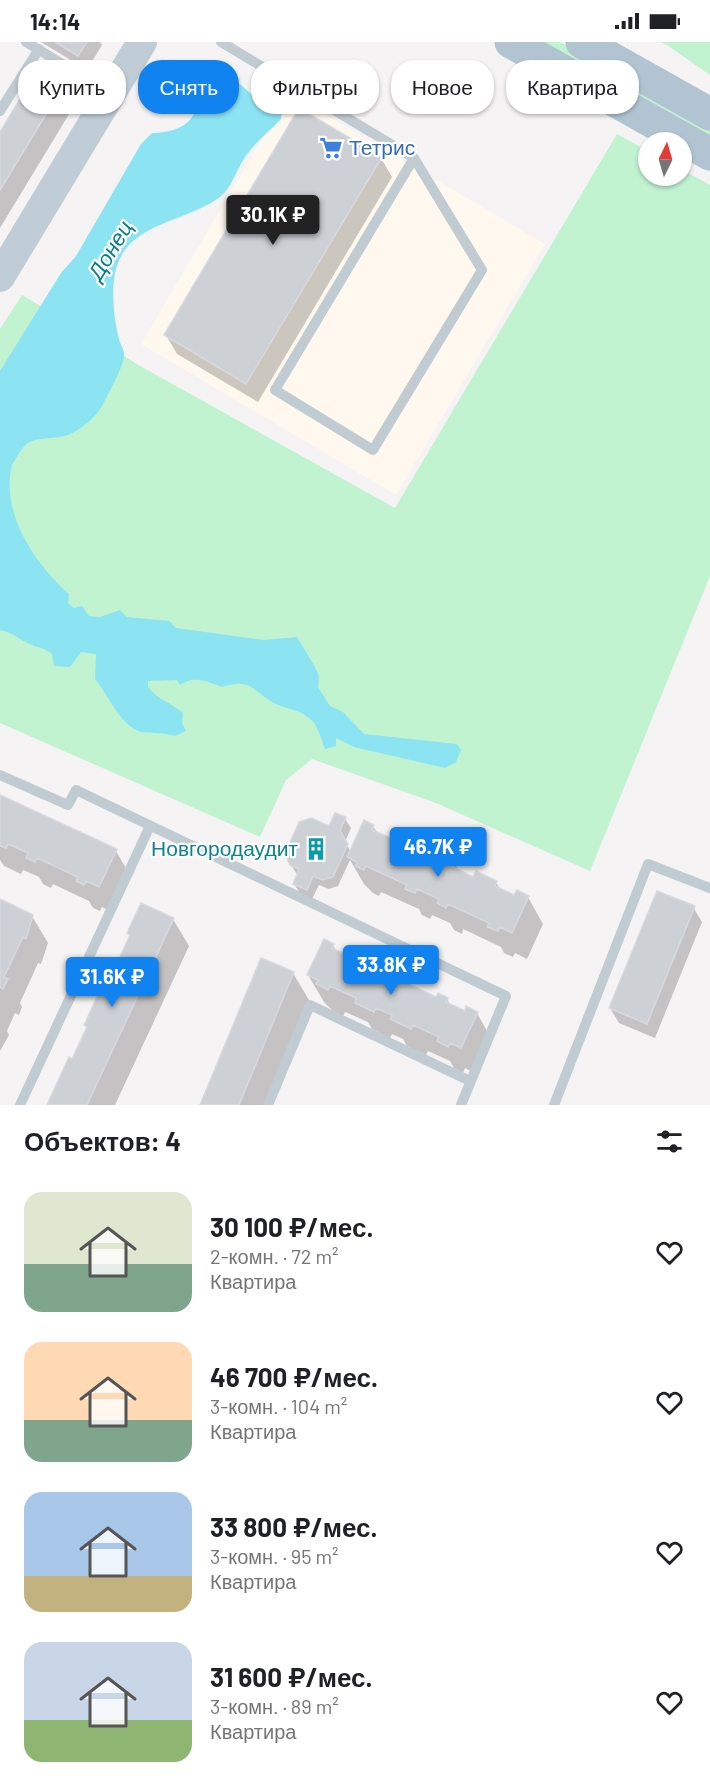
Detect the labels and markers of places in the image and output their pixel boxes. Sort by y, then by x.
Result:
place label: Тетрис [349,134,415,159]
supermarket icon: Тетрис [318,135,344,161]
pin: 30.1K ₽ [218,195,328,246]
pin: 46.7K ₽ [383,827,493,878]
place label: Новгородаудит [151,835,298,860]
building icon: Новгородаудит [303,836,329,862]
pin: 33.8K ₽ [336,945,446,996]
pin: 31.6K ₽ [57,957,167,1008]

